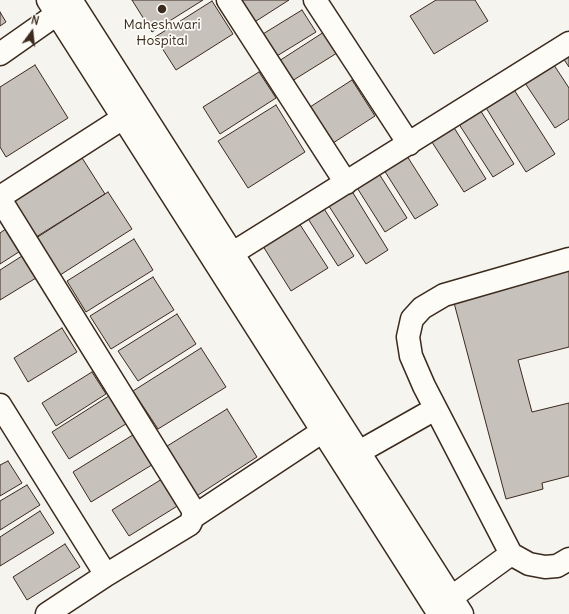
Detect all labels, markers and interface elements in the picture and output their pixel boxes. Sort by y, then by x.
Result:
marker: Maheshwari Hospital [156,3,168,15]
north arrow [12,12,52,52]
text: N [30,13,41,28]
place label: Maheshwari Hospital [123,17,201,50]

